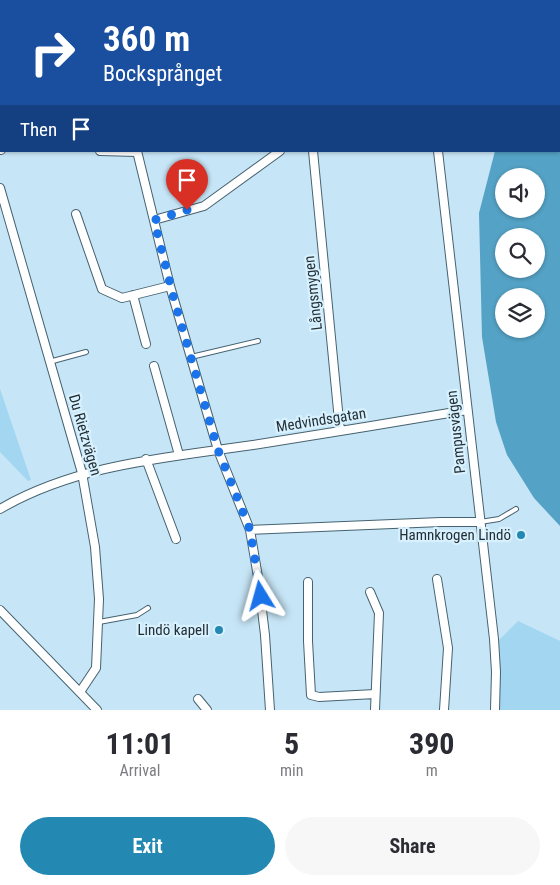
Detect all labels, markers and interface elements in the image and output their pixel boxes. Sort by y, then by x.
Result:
text: 360 m [103,19,190,60]
icon: right [20,20,85,85]
text: Bocksprånget [103,61,222,86]
icon: arrive [67,115,95,143]
text: Then [20,118,57,141]
pin [166,159,208,210]
icon: arrive [173,166,201,194]
map controls [495,168,545,338]
button: sound [495,168,545,218]
button: search [495,228,545,278]
street label: Långsmygen [300,255,326,331]
button: layers [495,288,545,338]
street label: Pampusvägen [443,390,469,474]
street label: Du Rietzvägen [65,392,105,478]
street label: Medvindsgatan [275,404,367,436]
place label: Hamnkrogen Lindö [399,526,511,544]
marker: Hamnkrogen Lindö [515,529,527,541]
position arrow [234,569,286,621]
place label: Lindö kapell [137,621,209,639]
marker: Lindö kapell [213,624,225,636]
text: 11:01 [106,726,174,761]
text: 5 [284,726,299,761]
text: 390 [409,726,454,761]
text: Arrival [120,761,160,780]
text: min [280,761,303,780]
text: m [426,761,438,780]
button: Exit [20,817,275,875]
button: Share [285,817,540,875]

